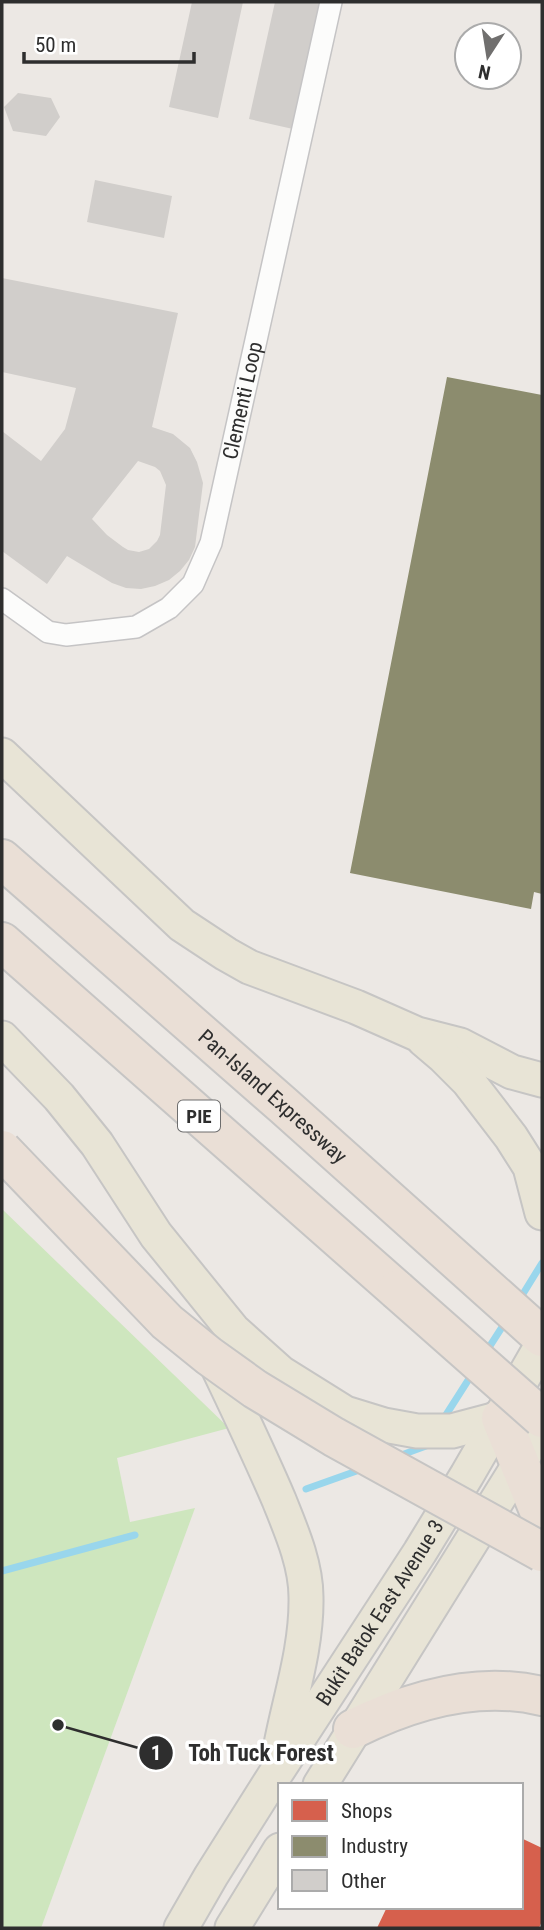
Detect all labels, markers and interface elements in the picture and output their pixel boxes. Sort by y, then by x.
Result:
scale bar [24,21,194,65]
north arrow [453,21,523,91]
text: 50 m [35,33,76,57]
text: N [476,60,493,85]
street label: Clementi Loop [218,340,267,462]
street label: Pan-Island Expressway [194,1025,352,1168]
road number: PIE [178,1100,220,1132]
street label: Bukit Batok East Avenue 3 [311,1515,449,1710]
callout: Toh Tuck Forest [139,1731,348,1775]
text: Toh Tuck Forest [188,1740,334,1767]
text: 1 [151,1741,161,1765]
legend [278,1783,523,1909]
text: Shops [341,1799,393,1823]
text: Industry [341,1834,408,1858]
text: Other [341,1869,386,1893]

